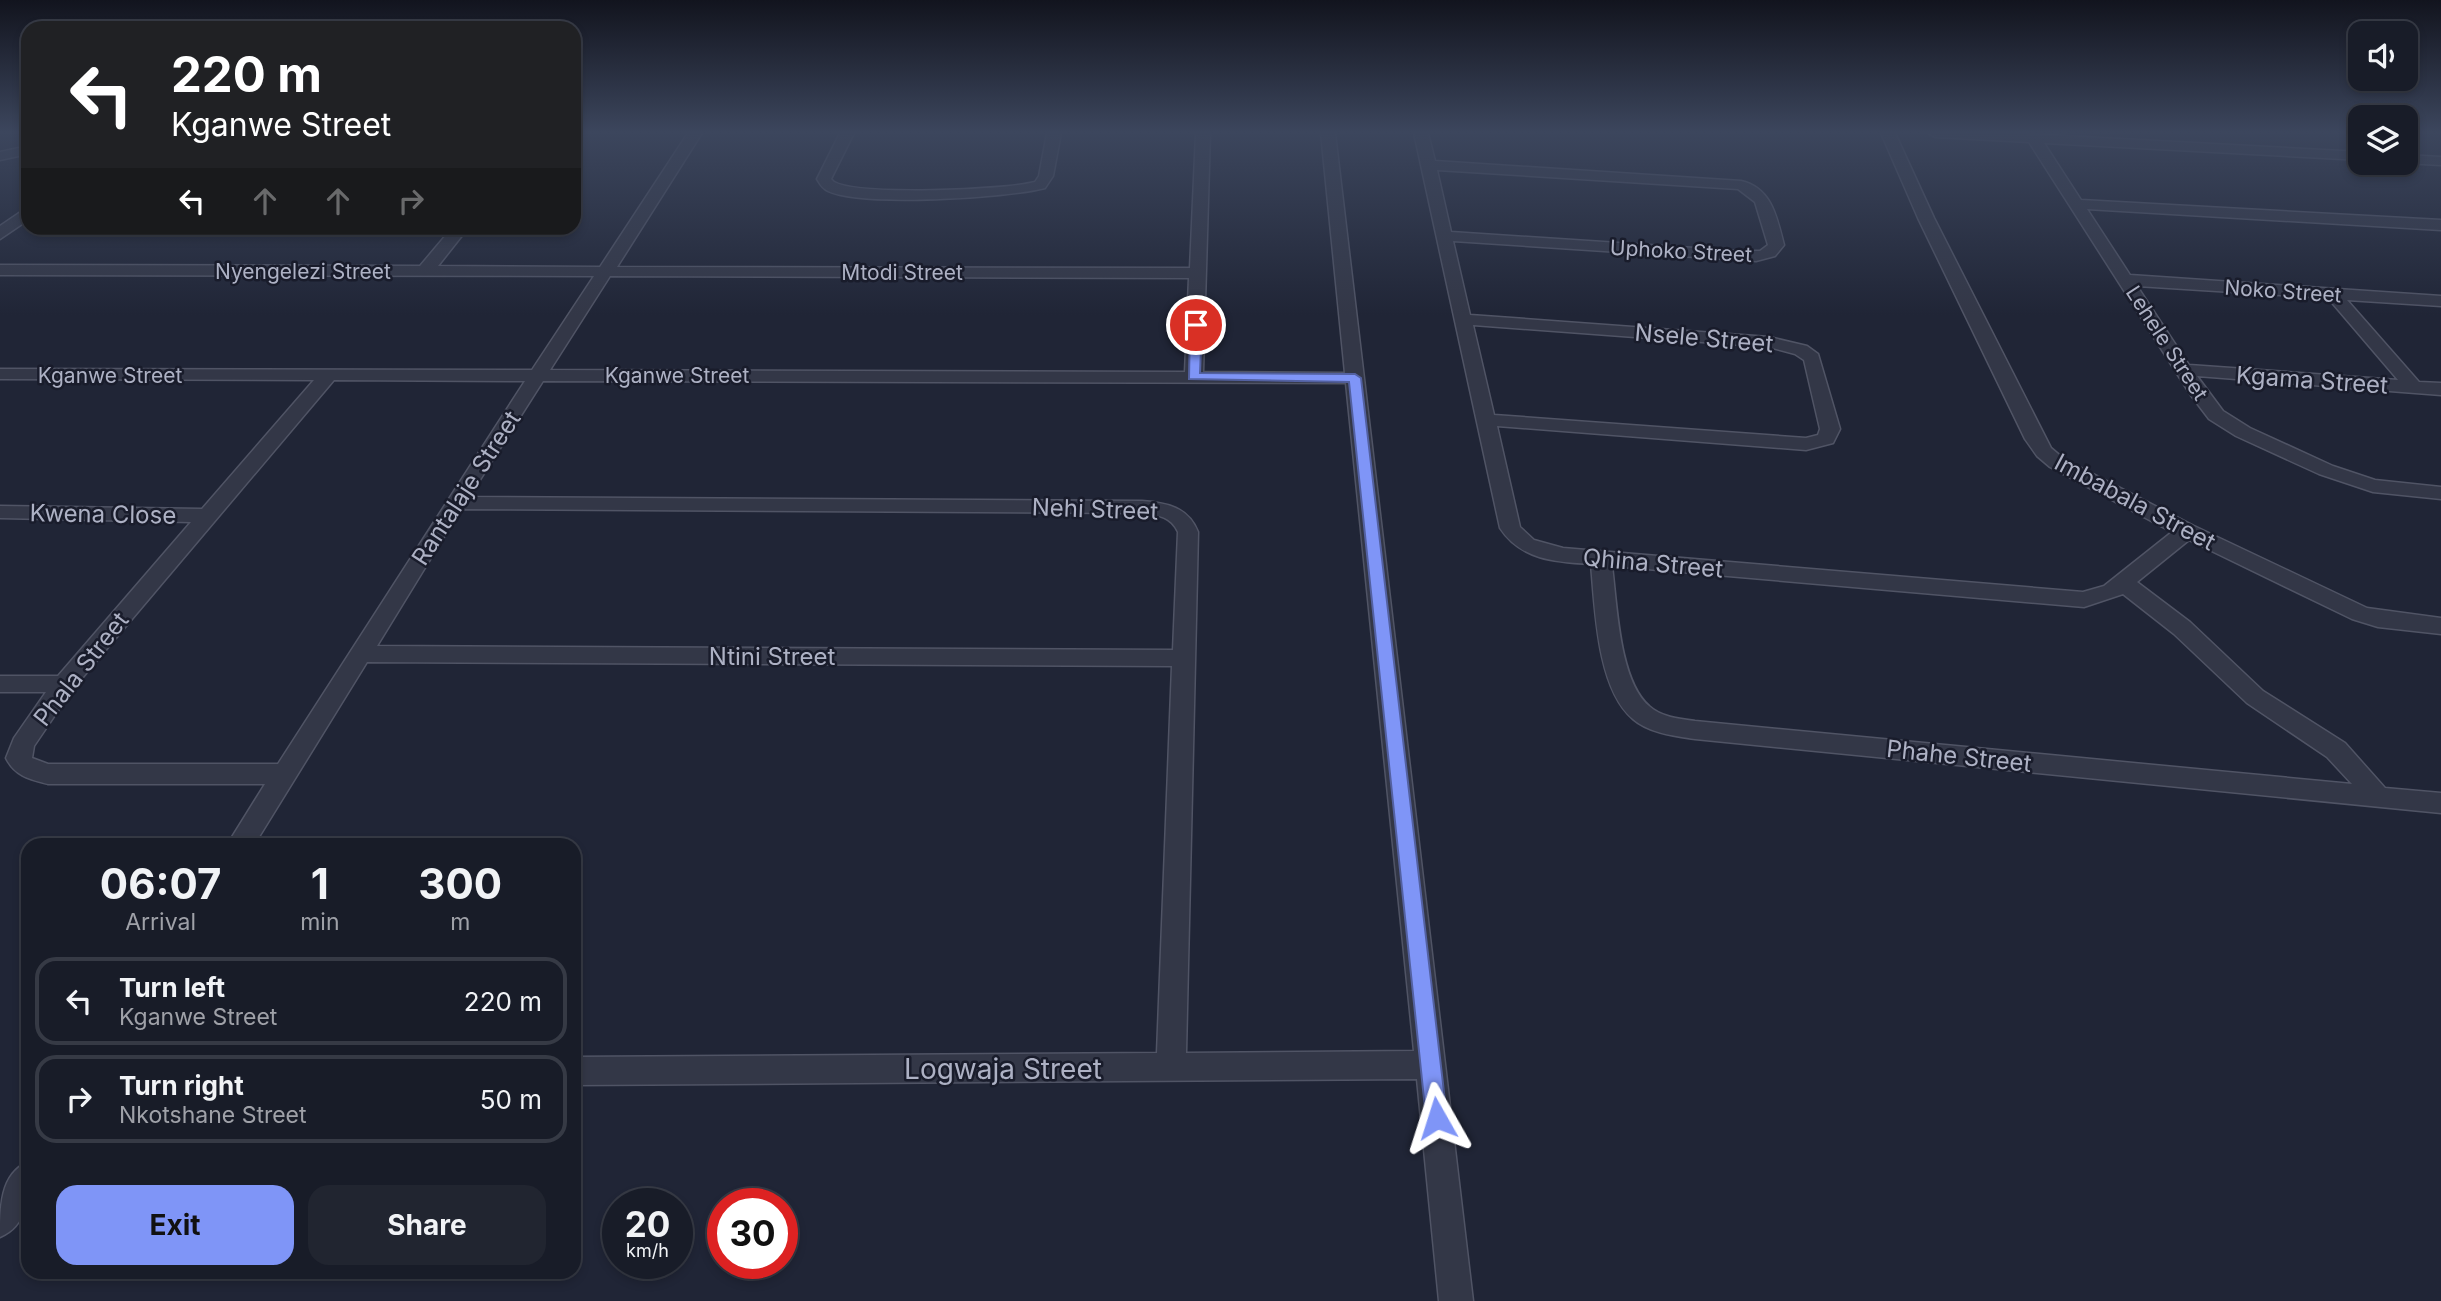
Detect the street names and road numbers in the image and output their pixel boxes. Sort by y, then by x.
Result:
street label: Uphoko Street [1609,235,1753,267]
street label: Nyengelezi Street [215,259,391,284]
street label: Mtodi Street [841,260,963,285]
street label: Noko Street [2224,274,2342,308]
street label: Lehele Street [2121,281,2213,405]
street label: Nsele Street [1633,317,1775,359]
street label: Kgama Street [2235,360,2389,400]
street label: Kganwe Street [38,363,182,388]
street label: Kganwe Street [605,363,749,388]
street label: Rantalaje Street [405,405,527,571]
street label: Imbabala Street [2050,447,2221,557]
street label: Nehi Street [1031,492,1159,526]
street label: Kwena Close [29,498,177,530]
street label: Qhina Street [1582,542,1724,584]
street label: Phala Street [27,606,135,732]
street label: Ntini Street [709,642,835,671]
street label: Phahe Street [1885,734,2033,778]
street label: Logwaja Street [904,1052,1102,1086]

